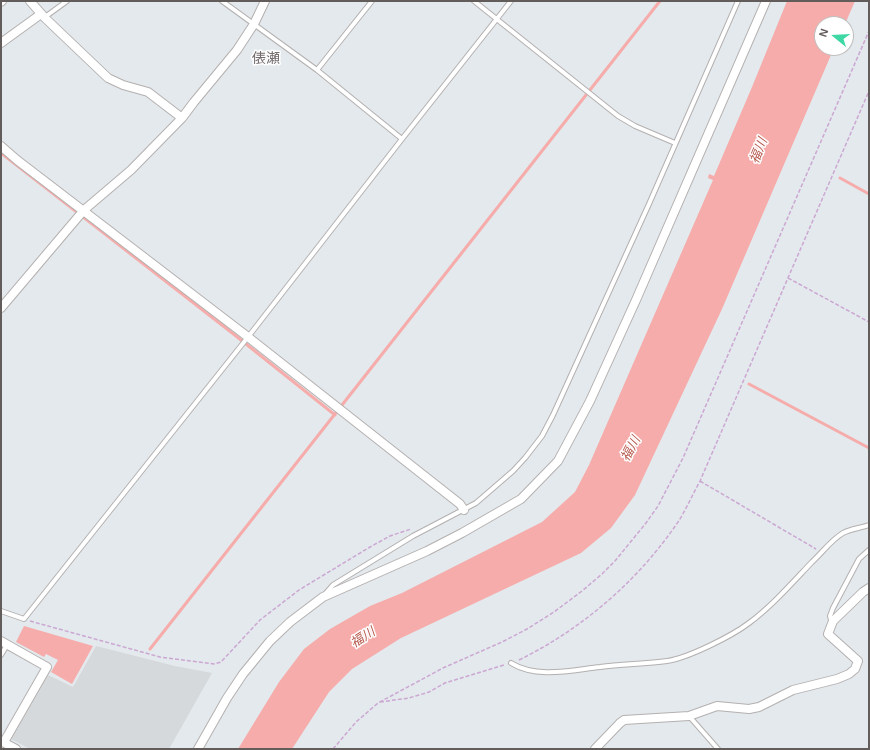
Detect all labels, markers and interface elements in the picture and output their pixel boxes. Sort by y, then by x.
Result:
north arrow [814,16,854,56]
text: N [817,27,830,38]
district label: 俵瀬 [252,51,280,67]
water label: 福川 [747,136,771,166]
water label: 福川 [618,434,644,464]
water label: 福川 [348,624,378,652]

